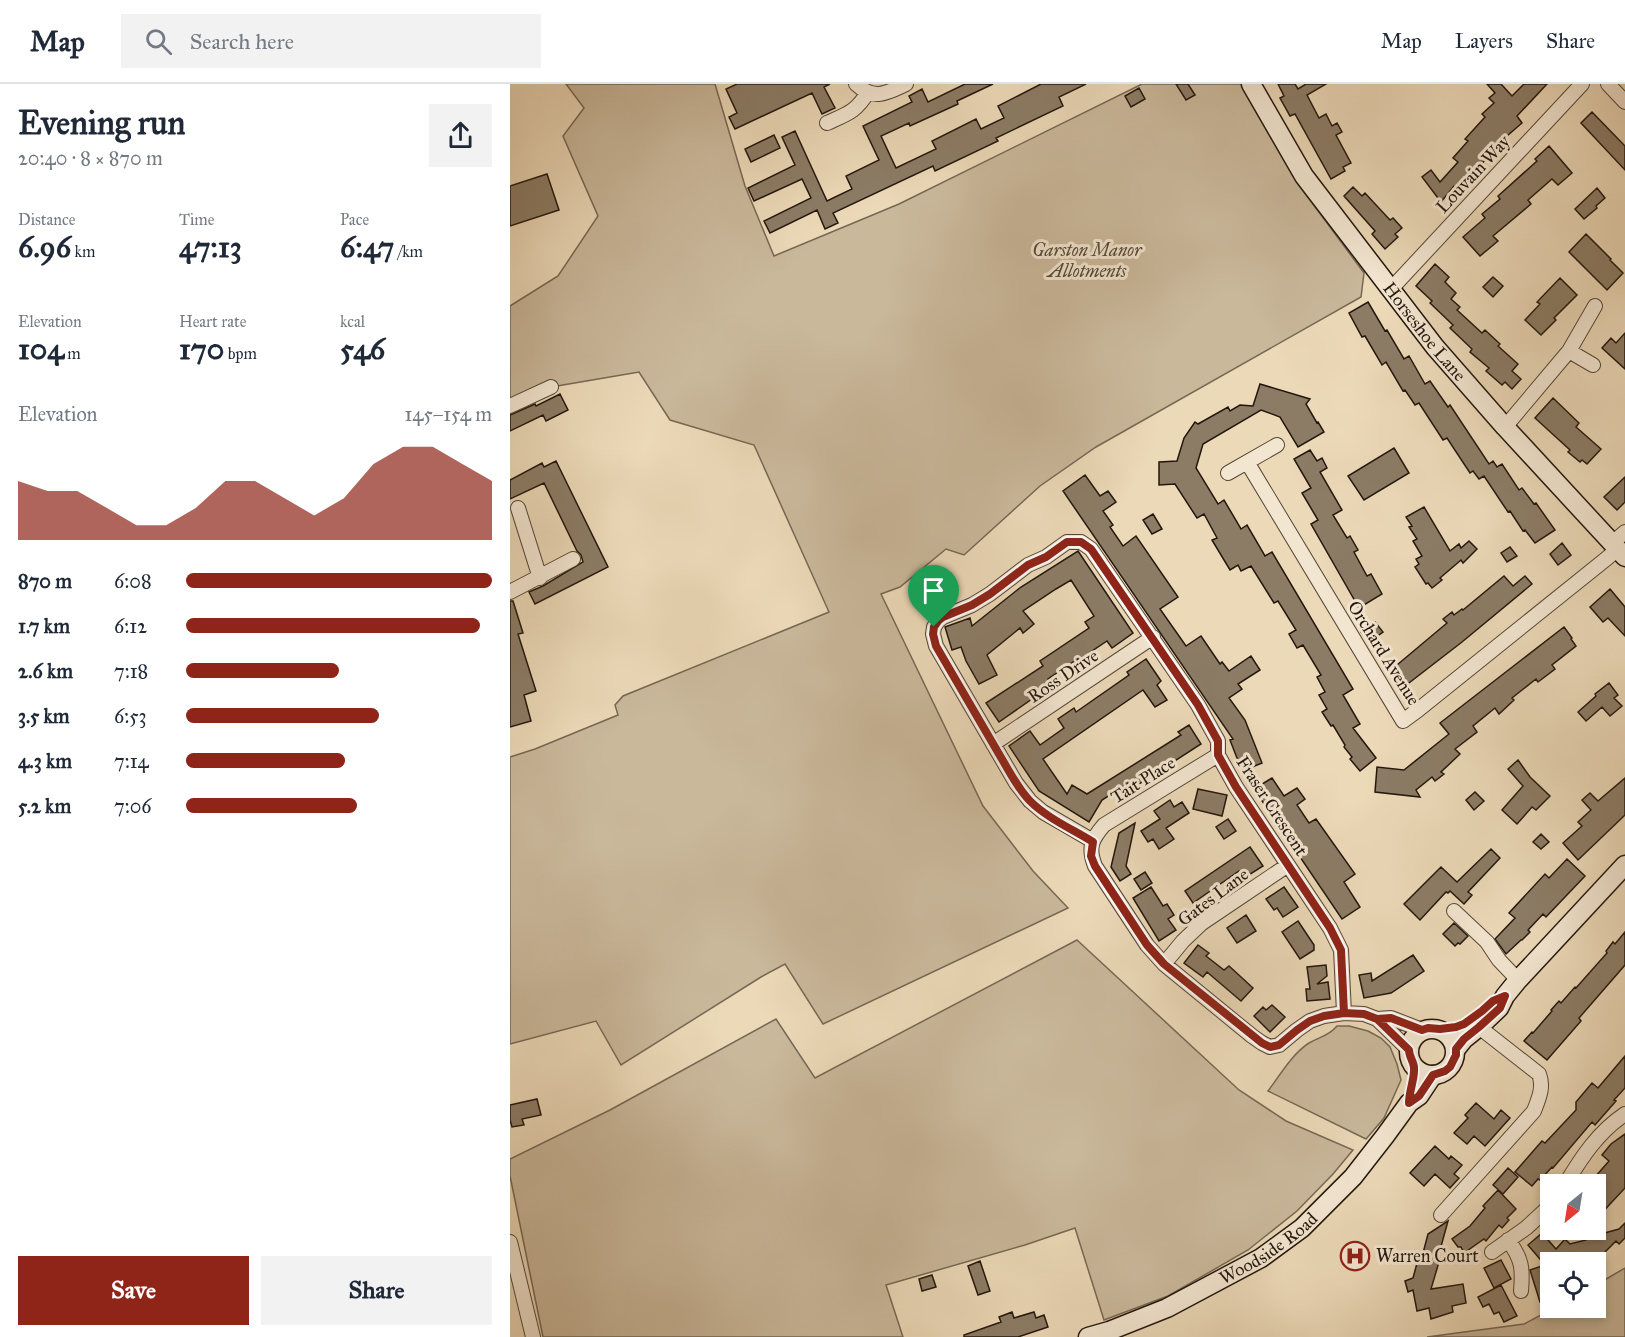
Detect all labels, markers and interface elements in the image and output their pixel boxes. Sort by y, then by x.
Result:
search box [121,14,541,68]
text: Map [30,24,85,59]
icon: search [142,25,175,58]
text: Search here [190,28,294,55]
text: Map [1381,28,1422,54]
text: Layers [1455,28,1513,54]
text: Share [1546,28,1595,54]
text: Evening run [18,103,185,143]
button: share [429,104,492,167]
street label: Louvain Way [1431,130,1515,218]
text: 20:40 · 8 × 870 m [18,146,163,170]
text: Distance [18,210,75,229]
text: Time [179,210,214,229]
text: Pace [340,210,369,229]
text: 6.96 [18,229,71,265]
text: 47:13 [179,229,242,265]
text: 6:47 [340,229,394,265]
park label: Garston Manor Allotments [1032,239,1143,282]
text: km [71,242,95,261]
text: /km [394,242,423,261]
street label: Horseshoe Lane [1378,278,1471,386]
text: Elevation [18,312,82,331]
text: Heart rate [179,312,246,331]
text: kcal [340,312,365,331]
text: 104 [18,331,64,367]
text: 170 [179,331,224,367]
text: 546 [340,331,385,367]
text: m [64,344,81,363]
text: bpm [224,344,257,363]
text: Elevation [18,402,97,426]
text: 145–154 m [404,402,492,426]
pin [908,565,959,627]
text: 870 m [18,569,72,593]
text: 6:08 [114,569,152,593]
icon: arrive [917,574,950,607]
street label: Orchard Avenue [1343,597,1425,709]
text: 1.7 km [18,614,70,638]
text: 6:12 [114,614,147,638]
street label: Ross Drive [1024,644,1102,708]
text: 2.6 km [18,659,73,683]
text: 7:18 [114,659,148,683]
text: 3.5 km [18,704,70,728]
text: 6:53 [114,704,147,728]
text: 4.3 km [18,749,72,773]
text: 7:14 [114,749,149,773]
street label: Tait Place [1107,752,1179,808]
street label: Fraser Crescent [1232,752,1313,861]
text: 5.2 km [18,794,71,818]
text: 7:06 [114,794,152,818]
street label: Gates Lane [1173,863,1253,931]
north arrow [1540,1174,1606,1240]
map controls [1540,1174,1606,1318]
street label: Woodside Road [1215,1208,1322,1289]
hospital icon: Warren Court [1339,1240,1371,1272]
place label: Warren Court [1376,1245,1479,1267]
button: locate [1540,1252,1606,1318]
button: Save [18,1256,249,1325]
button: Share [261,1256,492,1325]

